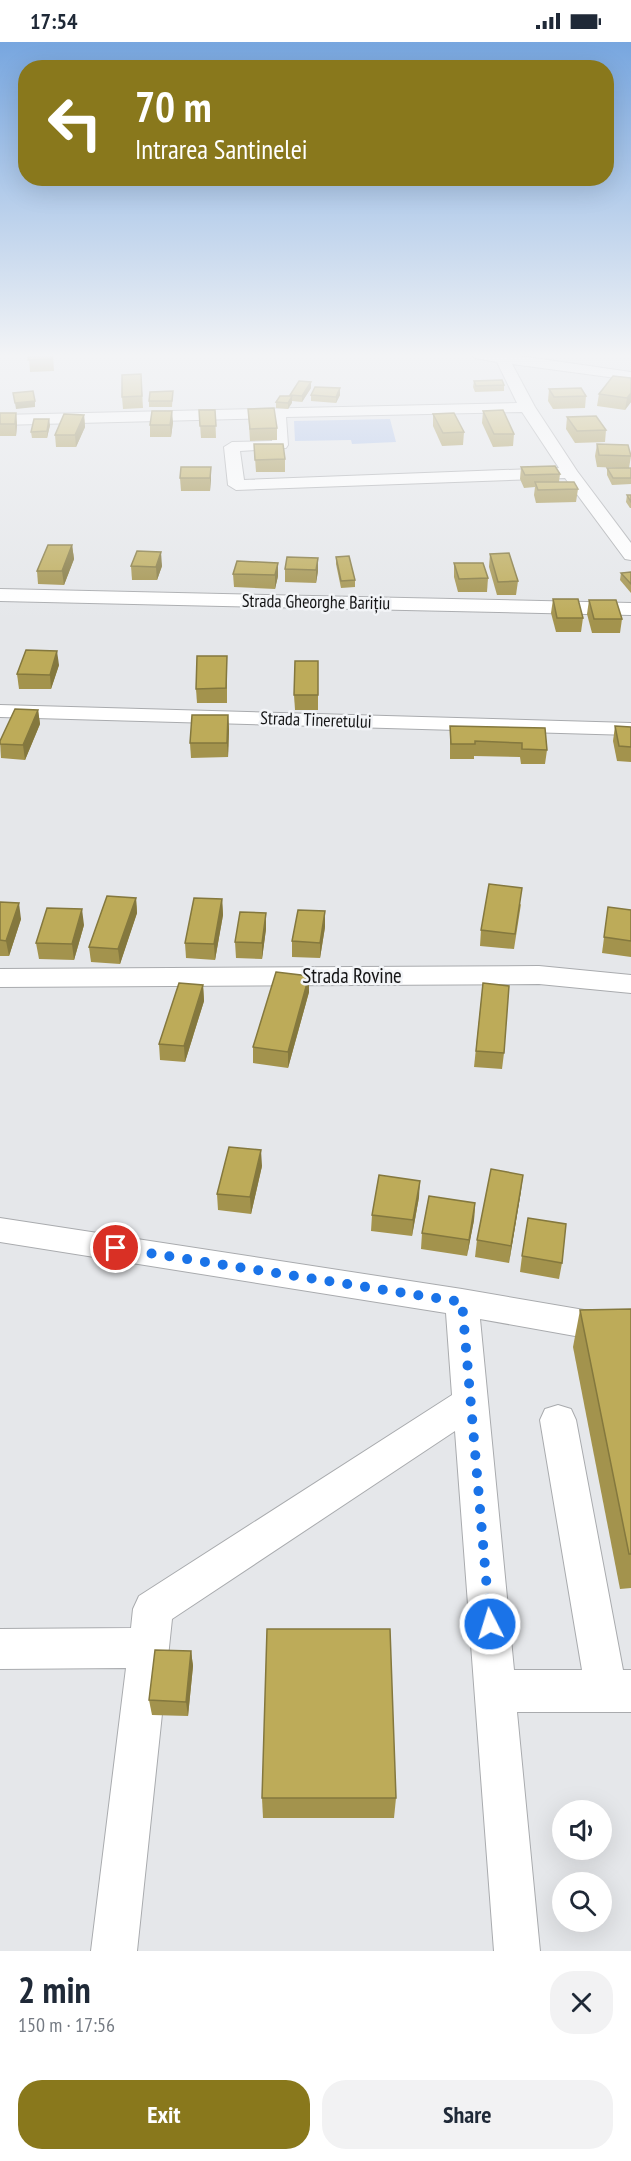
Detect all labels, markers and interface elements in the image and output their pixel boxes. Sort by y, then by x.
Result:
text: 17:54 [30,7,78,35]
text: 70 m [135,79,212,134]
icon: left [36,84,114,162]
text: Intrarea Santinelei [135,132,308,166]
street label: Strada Gheorghe Barițiu [242,589,390,614]
street label: Strada Tineretului [260,706,372,733]
street label: Strada Rovine [302,962,402,989]
pin [90,1222,141,1273]
icon: arrive [99,1231,132,1264]
position arrow [458,1592,522,1656]
map controls [552,1800,612,1932]
button: sound [552,1800,612,1860]
button: search [552,1872,612,1932]
text: 2 min [18,1966,91,2013]
button: close [550,1971,613,2034]
text: 150 m · 17:56 [18,2012,115,2038]
button: Exit [18,2080,310,2149]
button: Share [322,2080,613,2149]

